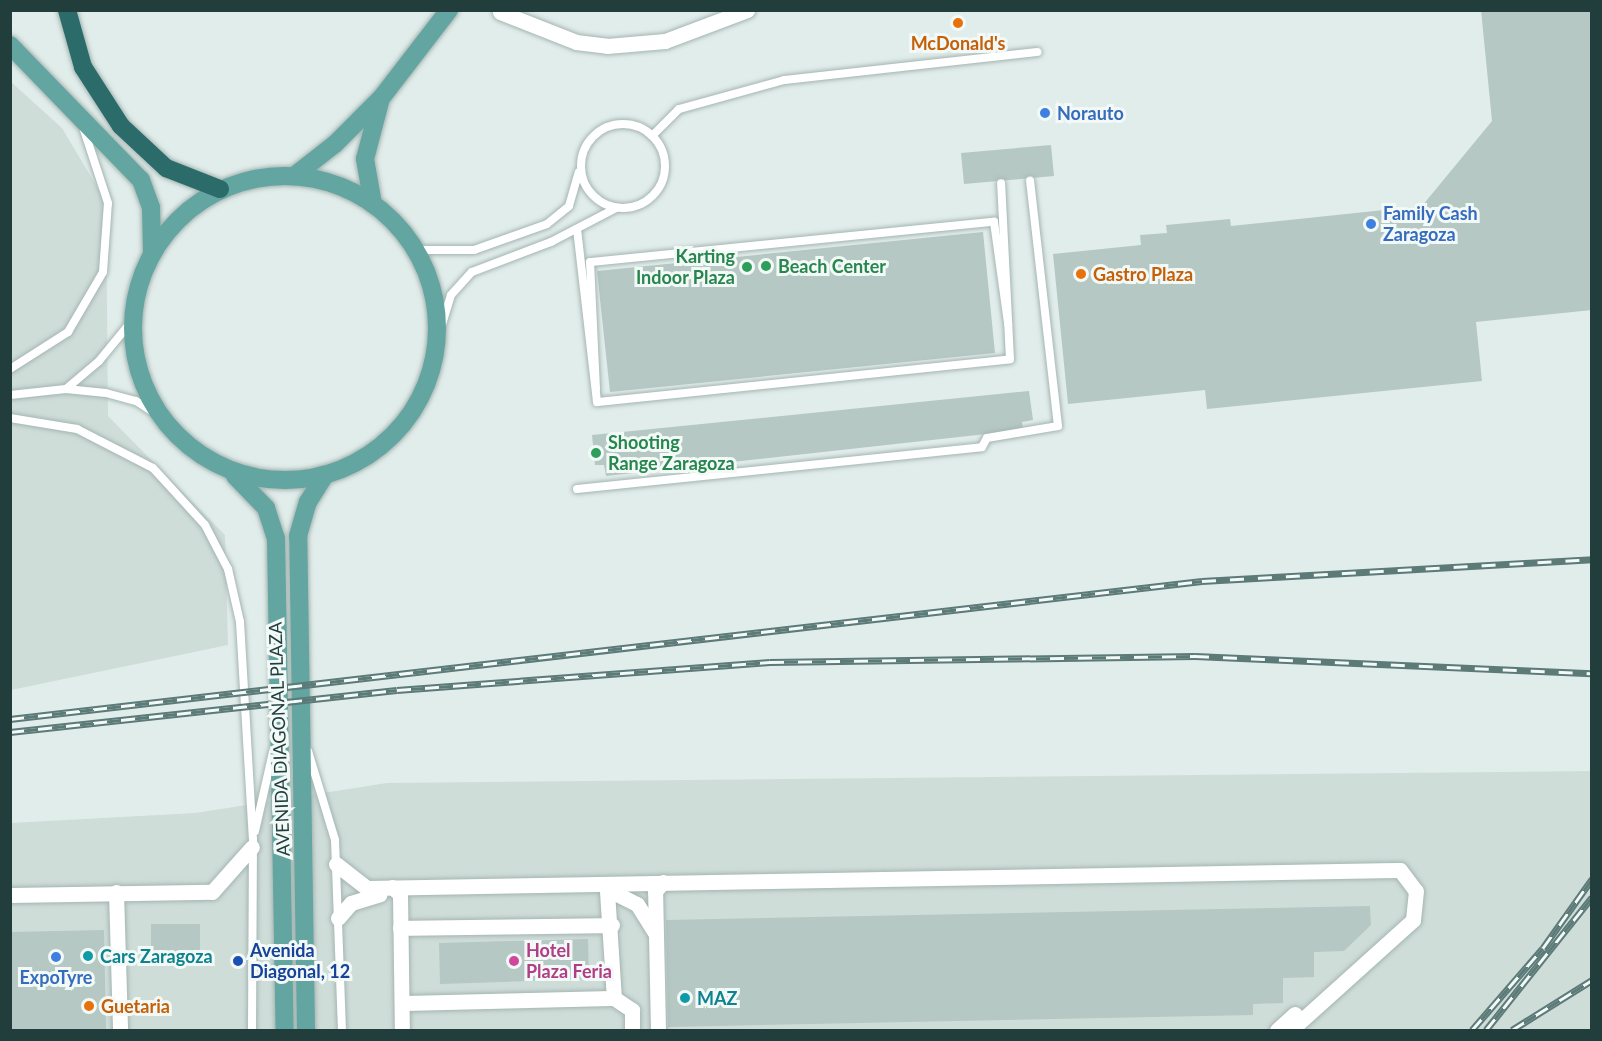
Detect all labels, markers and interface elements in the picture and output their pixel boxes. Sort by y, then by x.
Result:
marker: McDonald's [951,16,965,30]
place label: McDonald's [911,32,1005,54]
place label: Norauto [1057,102,1124,124]
marker: Norauto [1038,106,1052,120]
place label: Family Cash Zaragoza [1383,203,1478,246]
marker: Family Cash Zaragoza [1364,217,1378,231]
place label: Karting Indoor Plaza [636,246,735,288]
place label: Beach Center [778,255,886,277]
marker: Beach Center [759,259,773,273]
marker: Karting Indoor Plaza [740,260,754,274]
place label: Gastro Plaza [1093,263,1193,285]
marker: Gastro Plaza [1074,267,1088,281]
place label: Shooting Range Zaragoza [608,432,735,474]
marker: Shooting Range Zaragoza [589,446,603,460]
street label: AVENIDA DIAGONAL PLAZA [264,621,294,857]
place label: Avenida Diagonal, 12 [250,940,350,982]
place label: Hotel Plaza Feria [526,940,612,982]
place label: Cars Zaragoza [100,945,213,967]
marker: Cars Zaragoza [81,949,95,963]
marker: ExpoTyre [49,950,63,964]
marker: Avenida Diagonal, 12 [231,954,245,968]
marker: Hotel Plaza Feria [507,954,521,968]
place label: ExpoTyre [20,966,92,988]
place label: MAZ [697,987,737,1009]
marker: MAZ [678,991,692,1005]
place label: Guetaria [101,995,170,1017]
marker: Guetaria [82,999,96,1013]

